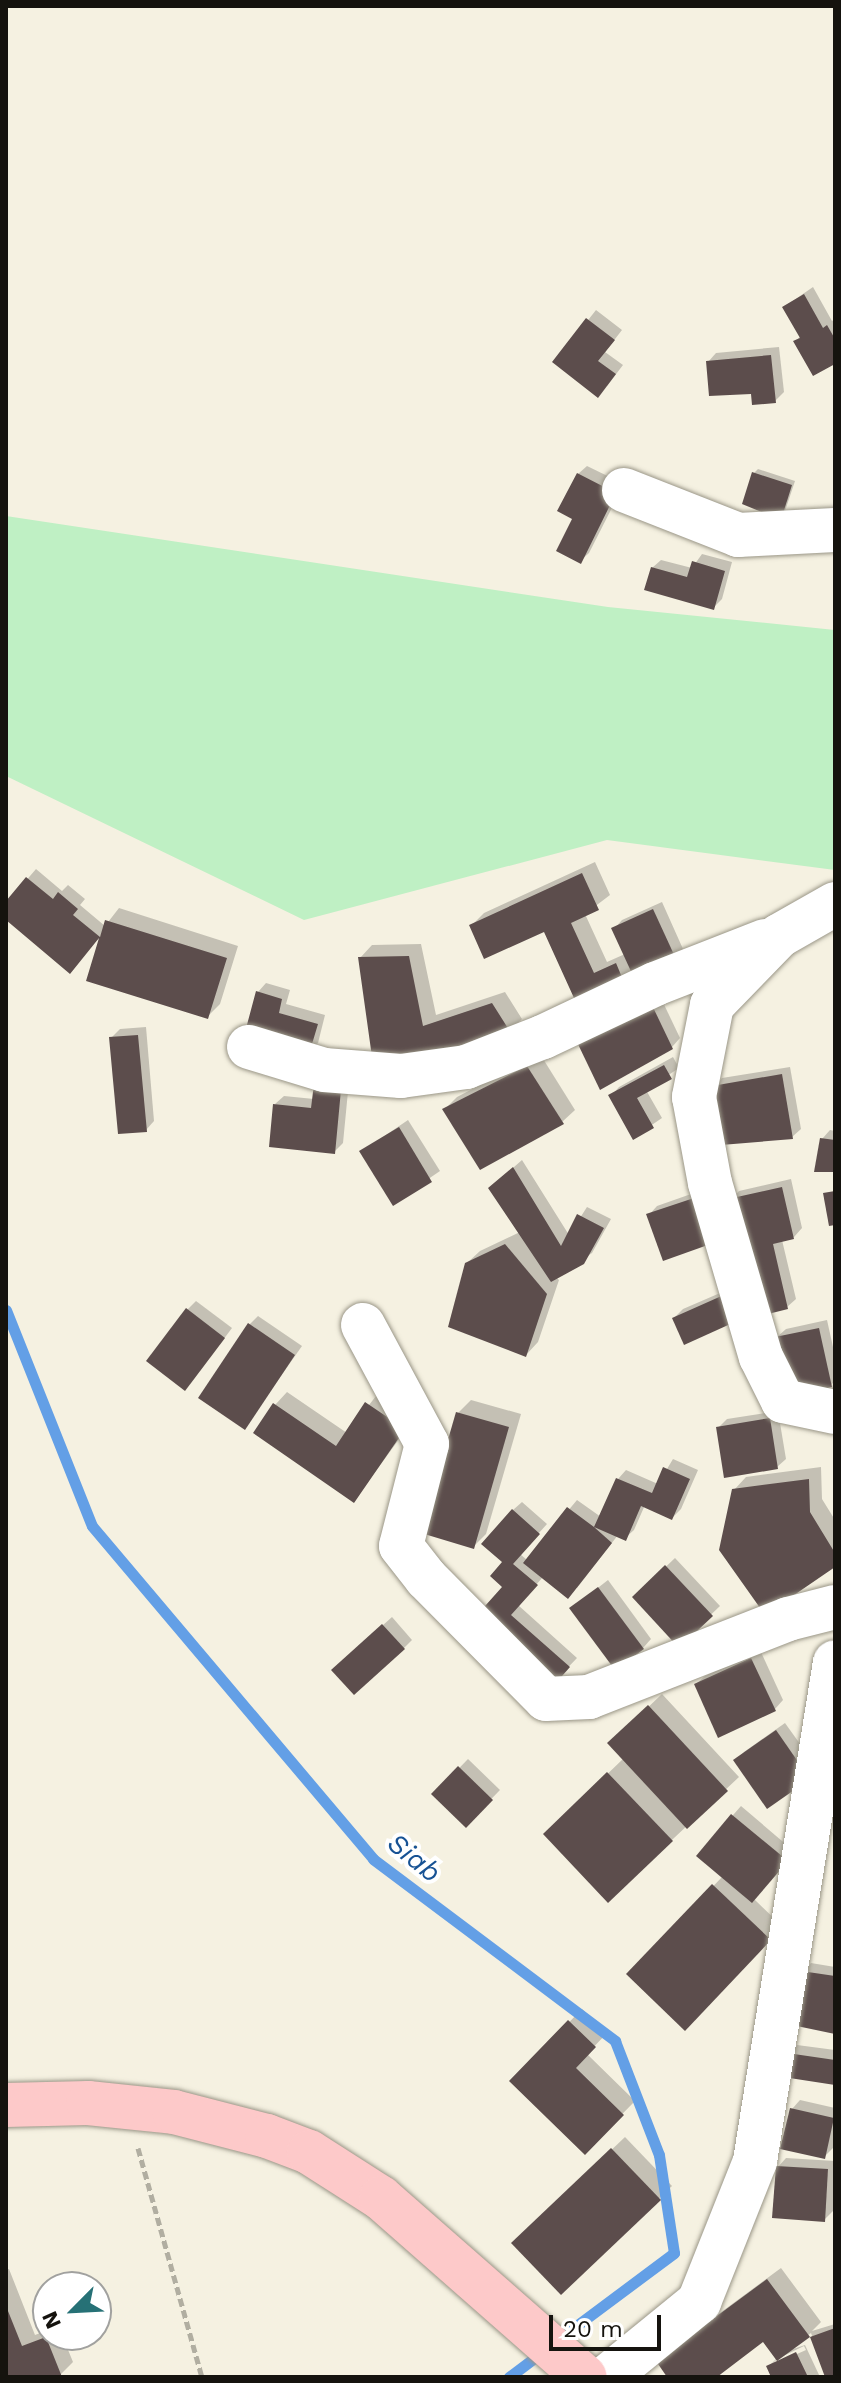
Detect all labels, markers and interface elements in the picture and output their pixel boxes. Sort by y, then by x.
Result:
water label: Siab [380,1826,448,1890]
north arrow [32,2271,112,2351]
scale bar [553,2299,665,2349]
text: N [37,2308,66,2333]
text: 20 m [563,2315,623,2343]

